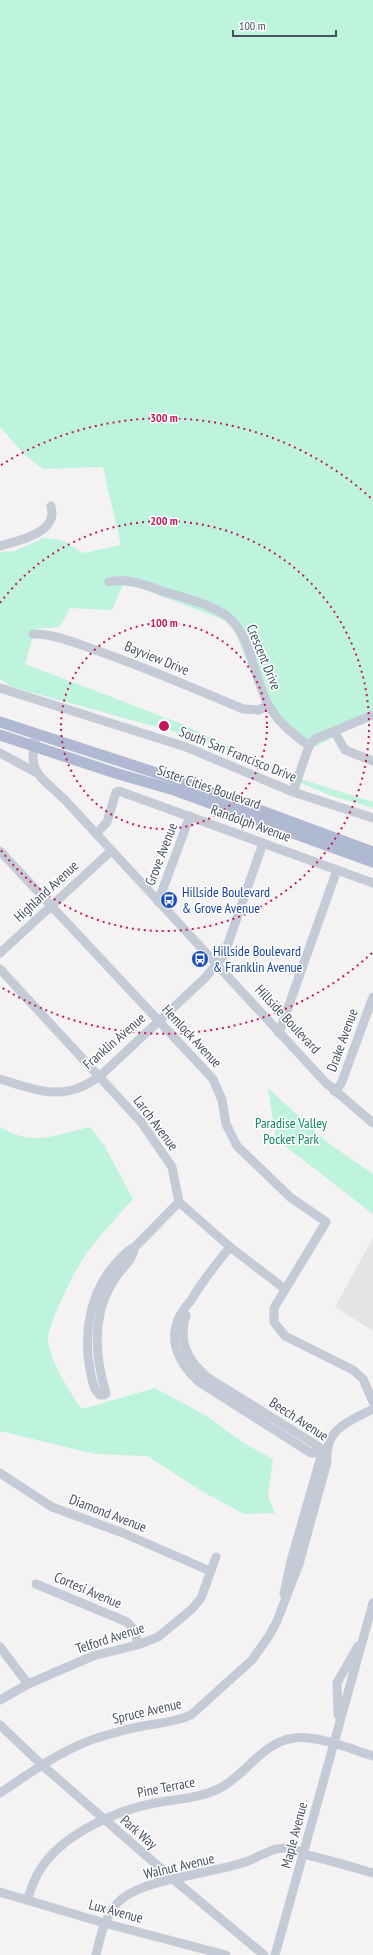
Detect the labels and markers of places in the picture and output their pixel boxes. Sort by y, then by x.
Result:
centre of rings [157,719,171,733]
place label: Hillside Boulevard & Grove Avenue [182,883,270,917]
bus stop icon: Hillside Boulevard & Grove Avenue [159,890,179,910]
place label: Hillside Boulevard & Franklin Avenue [213,942,303,976]
bus stop icon: Hillside Boulevard & Franklin Avenue [190,949,210,969]

